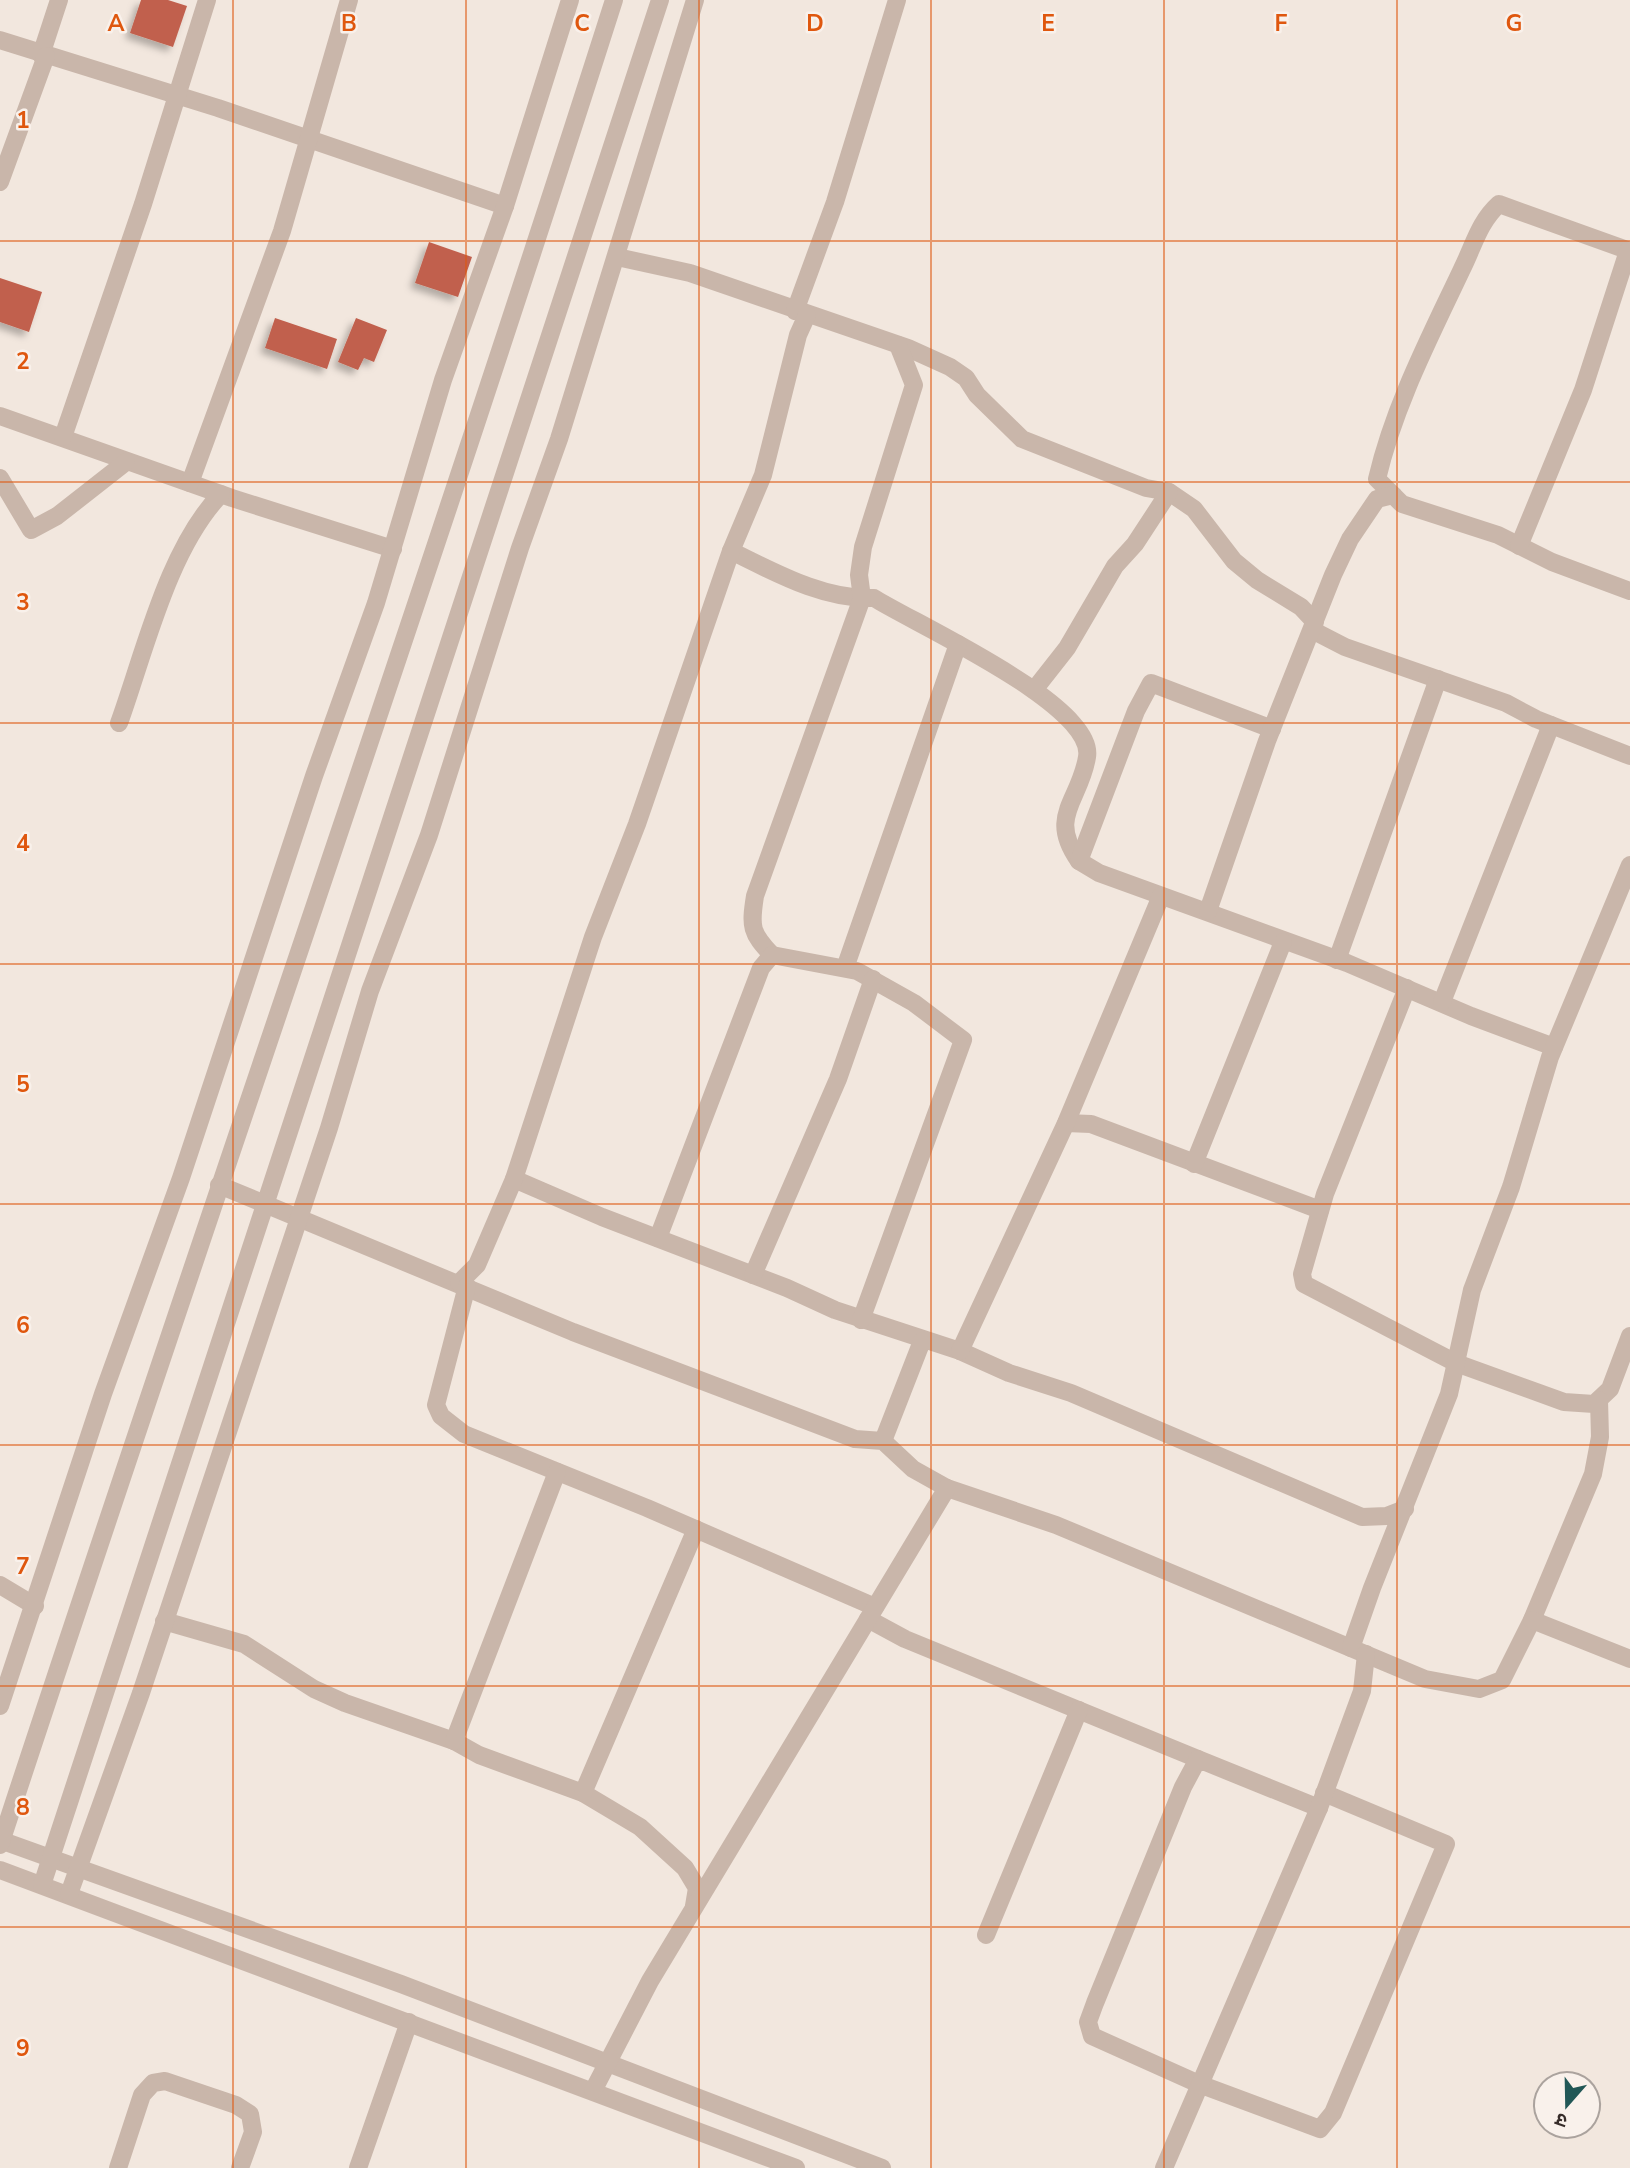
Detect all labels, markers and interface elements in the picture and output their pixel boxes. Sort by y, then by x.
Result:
text: A [107,8,125,39]
text: B [341,8,357,39]
text: C [574,8,590,39]
text: D [806,8,824,39]
text: E [1041,8,1055,39]
text: F [1275,8,1288,39]
text: G [1506,8,1522,39]
text: 1 [16,105,30,136]
text: 2 [16,346,30,377]
text: 3 [16,587,30,618]
text: 4 [16,828,30,859]
text: 5 [16,1069,30,1100]
text: 6 [16,1310,30,1341]
text: 7 [16,1551,30,1582]
text: 8 [16,1792,30,1823]
text: 9 [16,2033,30,2064]
north arrow [1532,2070,1602,2140]
text: उ [1551,2106,1571,2134]

